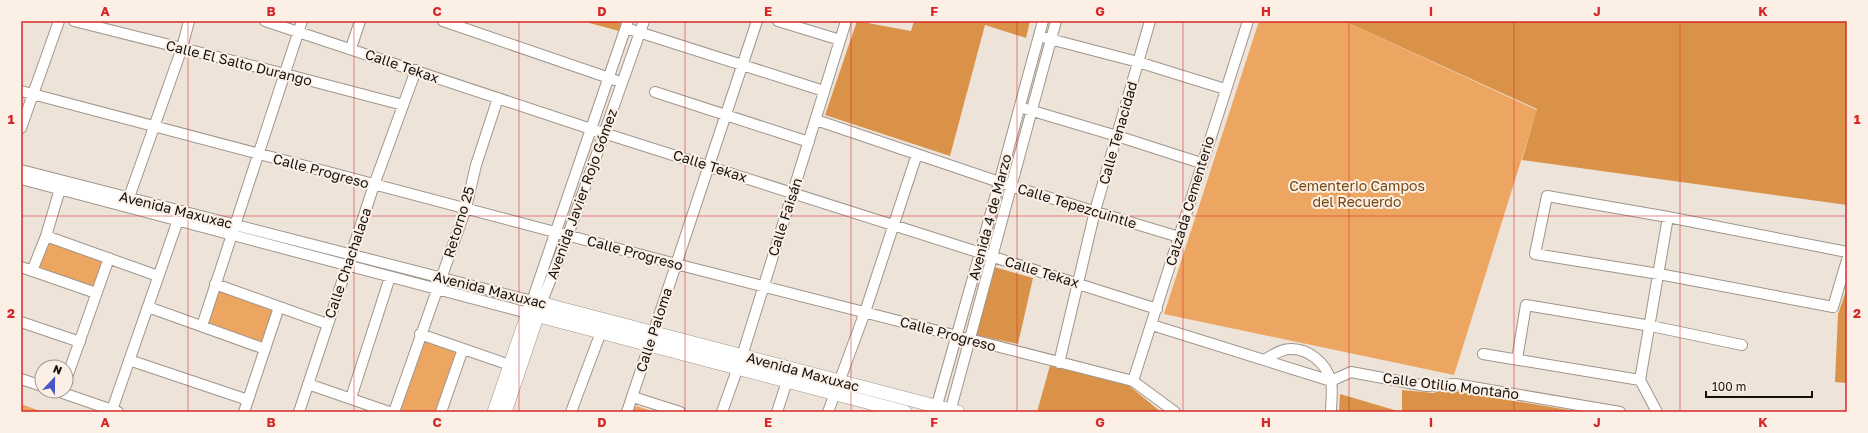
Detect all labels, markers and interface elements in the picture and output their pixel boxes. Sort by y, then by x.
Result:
text: A [100,3,110,19]
text: B [266,3,276,19]
text: C [432,3,442,19]
text: D [597,3,607,19]
text: E [764,3,772,19]
text: F [930,3,938,19]
text: G [1095,3,1105,19]
text: H [1261,3,1271,19]
text: I [1429,3,1433,19]
text: J [1593,3,1601,19]
text: K [1758,3,1768,19]
street label: Calle El Salto Durango [164,36,314,89]
street label: Calle Tekax [363,45,442,86]
street label: Calle Tenacidad [1095,79,1140,186]
street label: Avenida Javier Rojo Gómez [543,106,620,281]
text: 1 [8,111,15,127]
text: 1 [1854,111,1861,127]
street label: Calzada Cementerio [1162,134,1217,268]
street label: Calle Tekax [671,146,750,186]
street label: Calle Progreso [271,150,371,191]
street label: Avenida 4 de Marzo [964,152,1015,282]
street label: Calle Faisán [764,175,805,258]
park label: Cementerio Campos del Recuerdo [1289,177,1425,210]
street label: Calle Tepezcuintle [1016,179,1139,232]
street label: Retorno 25 [440,184,477,260]
street label: Avenida Maxuxac [118,187,235,232]
street label: Calle Chachalaca [321,205,374,320]
street label: Calle Progreso [585,232,685,273]
street label: Calle Tekax [1003,252,1082,291]
street label: Avenida Maxuxac [432,267,549,312]
street label: Calle Paloma [632,285,675,374]
text: 2 [7,305,15,321]
text: 2 [1853,305,1861,321]
street label: Calle Progreso [898,313,998,354]
street label: Avenida Maxuxac [745,348,862,395]
north arrow [34,359,74,399]
text: N [52,362,64,377]
street label: Calle Otilio Montaño [1382,369,1520,402]
scale bar [1706,373,1812,399]
text: 100 m [1712,379,1746,394]
text: A [100,414,110,430]
text: B [266,414,276,430]
text: C [432,414,442,430]
text: D [597,414,607,430]
text: E [764,414,772,430]
text: F [930,414,938,430]
text: G [1095,414,1105,430]
text: H [1261,414,1271,430]
text: I [1429,414,1433,430]
text: J [1593,414,1601,430]
text: K [1758,414,1768,430]

